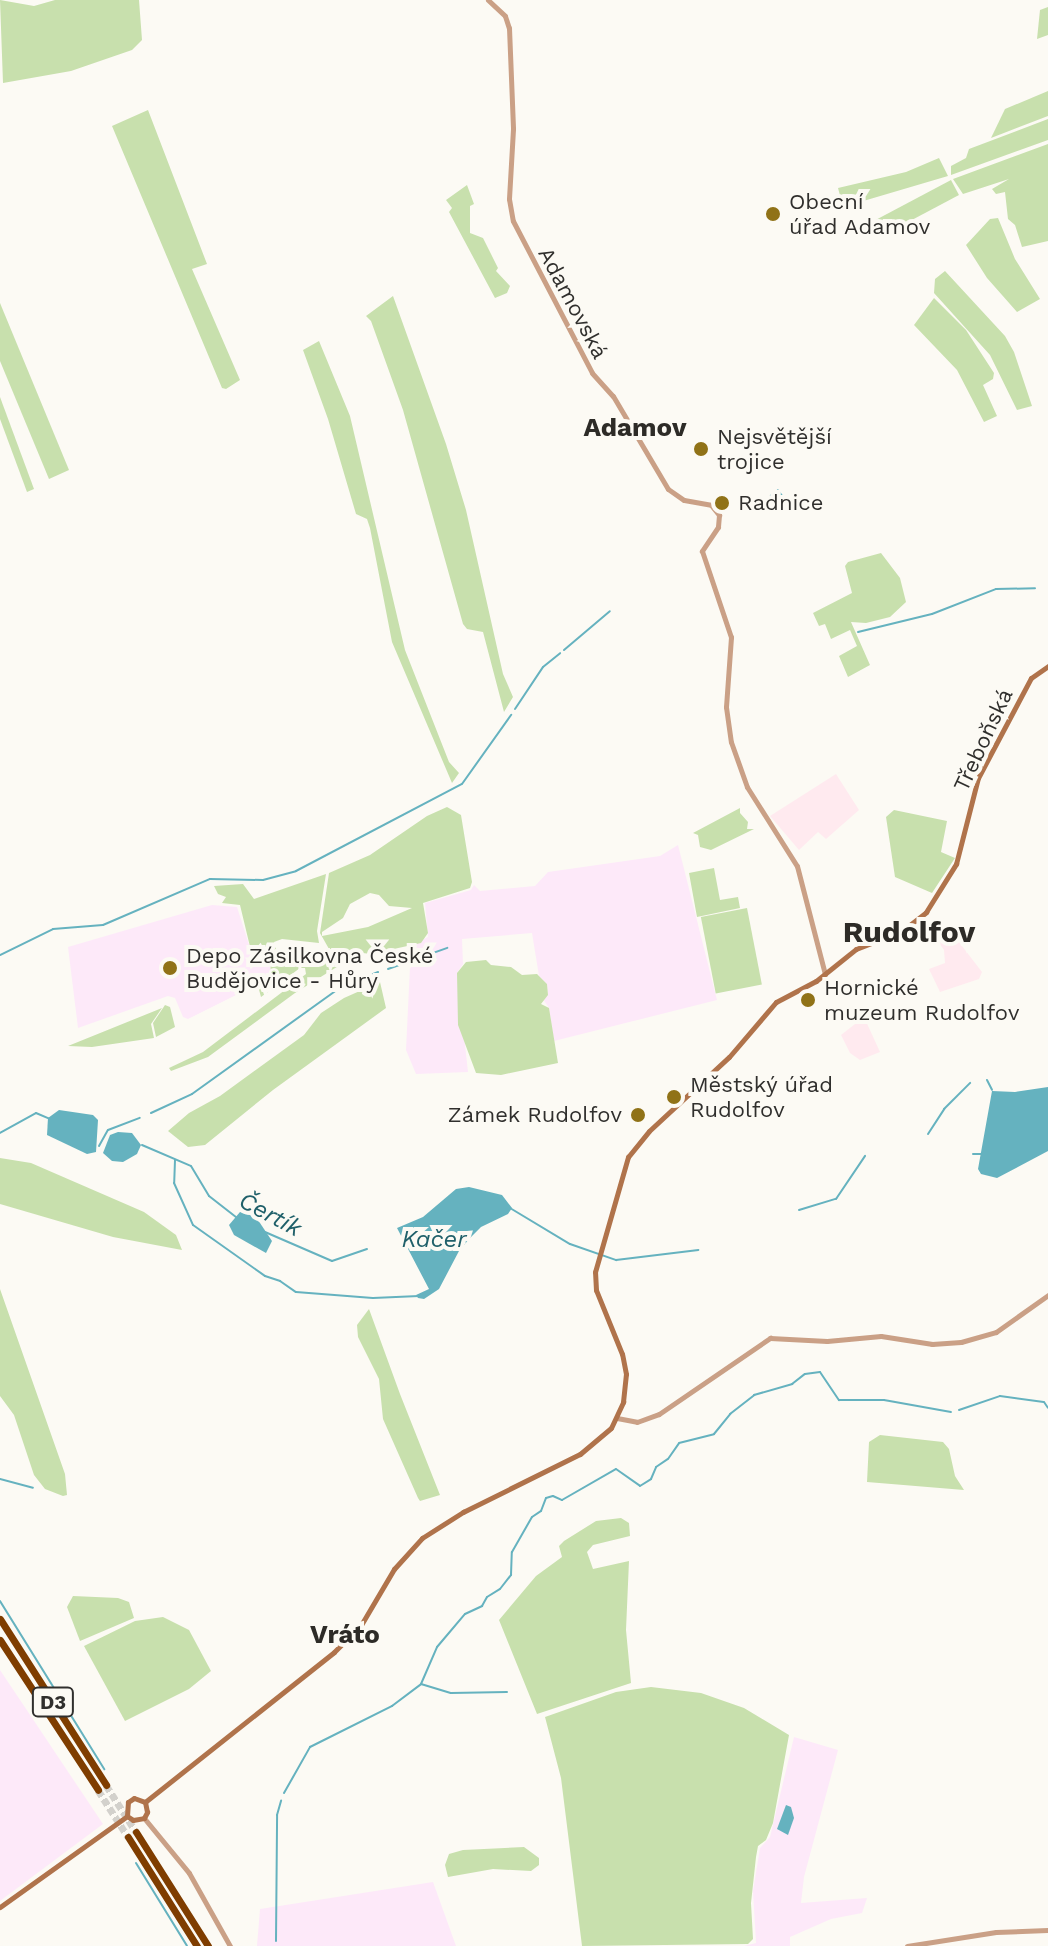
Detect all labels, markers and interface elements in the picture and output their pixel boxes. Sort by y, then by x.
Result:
place label: Obecní úřad Adamov [789,188,931,240]
marker: Obecní úřad Adamov [764,205,782,223]
street label: Adamovská [533,243,613,363]
district label: Adamov [584,412,686,444]
place label: Nejsvětější trojice [717,423,832,474]
marker: Nejsvětější trojice [692,440,710,458]
place label: Radnice [738,490,823,516]
marker: Radnice [713,494,731,512]
street label: Třeboňská [948,685,1018,795]
district label: Rudolfov [843,914,975,950]
place label: Depo Zásilkovna České Budějovice - Hůry [186,942,434,994]
marker: Depo Zásilkovna České Budějovice - Hůry [161,959,179,977]
place label: Hornické muzeum Rudolfov [824,974,1020,1026]
marker: Hornické muzeum Rudolfov [799,991,817,1009]
place label: Městský úřad Rudolfov [690,1071,834,1122]
marker: Městský úřad Rudolfov [665,1088,683,1106]
place label: Zámek Rudolfov [447,1102,622,1128]
marker: Zámek Rudolfov [629,1106,647,1124]
water label: Čertík [234,1186,306,1244]
water label: Kačer [402,1226,466,1254]
district label: Vráto [310,1619,380,1651]
road number: D3 [31,1686,75,1718]

